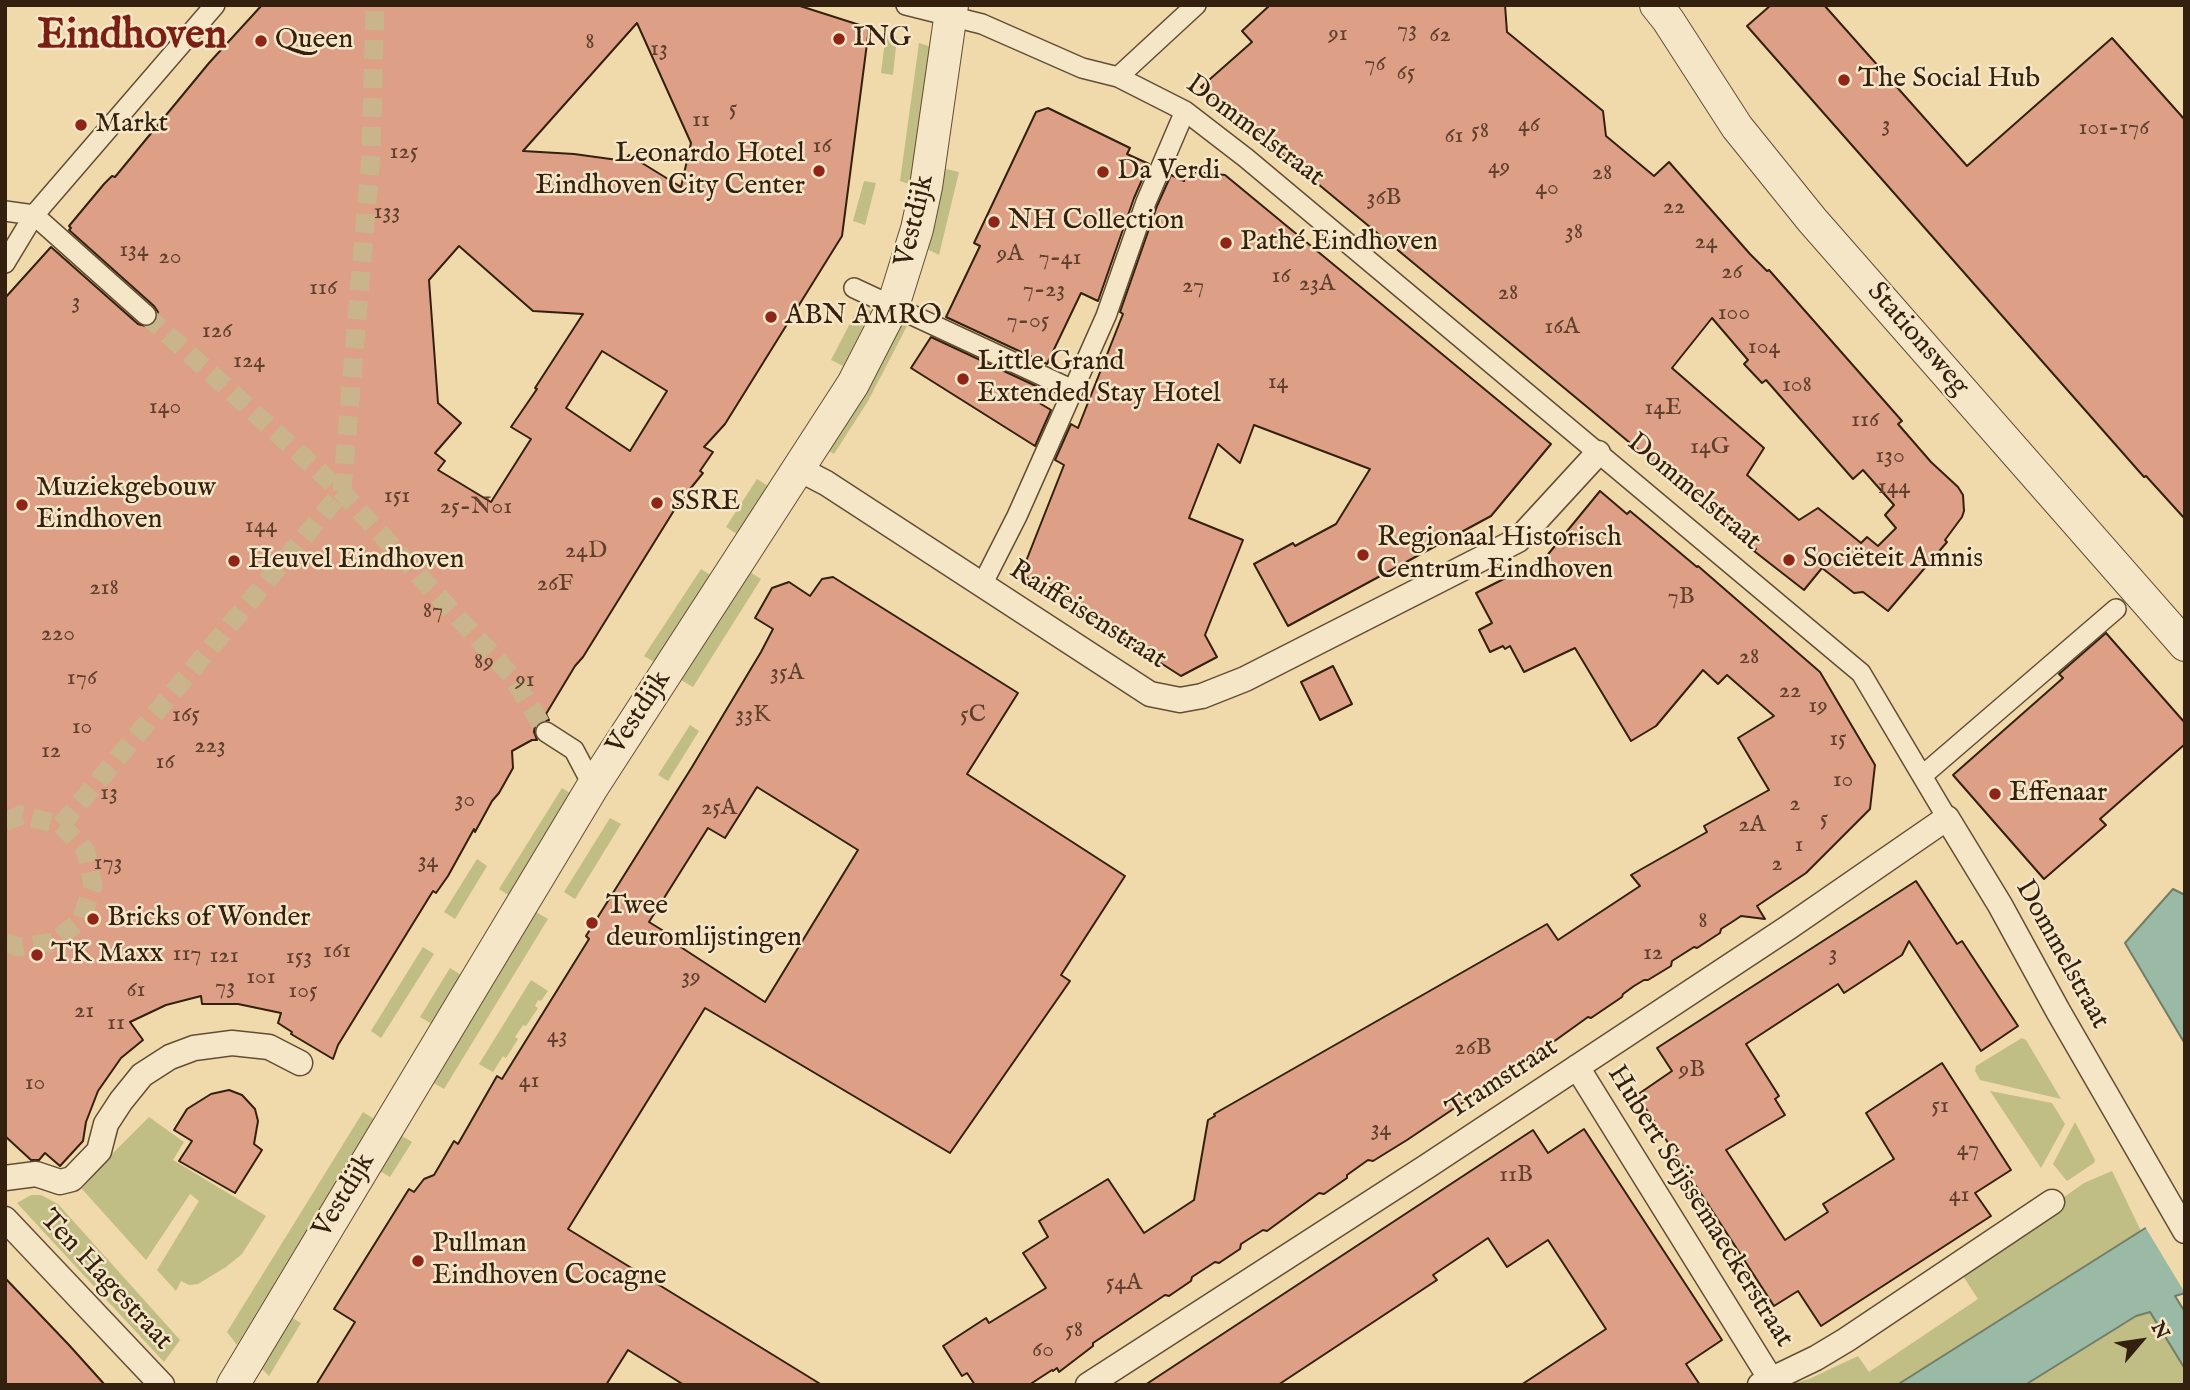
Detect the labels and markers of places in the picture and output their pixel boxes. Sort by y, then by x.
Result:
place label: ING [853,22,911,56]
place label: Queen [275,24,353,58]
marker: ING [831,31,847,47]
marker: Queen [253,33,269,49]
place label: The Social Hub [1858,63,2040,97]
marker: The Social Hub [1836,72,1852,88]
place label: Markt [95,108,168,142]
marker: Markt [73,117,89,133]
place label: Leonardo Hotel Eindhoven City Center [535,138,805,204]
place label: Da Verdi [1117,155,1220,189]
marker: Leonardo Hotel Eindhoven City Center [811,163,827,179]
marker: Da Verdi [1095,164,1111,180]
place label: NH Collection [1008,205,1184,239]
marker: NH Collection [986,214,1002,230]
place label: Pathé Eindhoven [1240,226,1438,260]
marker: Pathé Eindhoven [1218,235,1234,251]
place label: ABN AMRO [785,300,942,334]
marker: ABN AMRO [763,309,779,325]
place label: Little Grand Extended Stay Hotel [977,346,1221,412]
marker: Little Grand Extended Stay Hotel [955,371,971,387]
place label: Muziekgebouw Eindhoven [36,472,216,538]
place label: SSRE [671,486,740,520]
marker: SSRE [649,495,665,511]
marker: Muziekgebouw Eindhoven [14,497,30,513]
place label: Regionaal Historisch Centrum Eindhoven [1377,522,1622,588]
place label: Sociëteit Amnis [1803,543,1983,577]
place label: Heuvel Eindhoven [248,544,464,578]
marker: Regionaal Historisch Centrum Eindhoven [1355,547,1371,563]
marker: Sociëteit Amnis [1781,552,1797,568]
marker: Heuvel Eindhoven [226,553,242,569]
place label: Effenaar [2009,777,2107,811]
marker: Effenaar [1987,786,2003,802]
place label: Twee deuromlijstingen [606,890,802,956]
place label: Bricks of Wonder [107,902,311,936]
marker: Bricks of Wonder [85,911,101,927]
marker: Twee deuromlijstingen [584,915,600,931]
place label: TK Maxx [51,938,163,972]
marker: TK Maxx [29,947,45,963]
place label: Pullman Eindhoven Cocagne [432,1228,667,1294]
marker: Pullman Eindhoven Cocagne [410,1253,426,1269]

